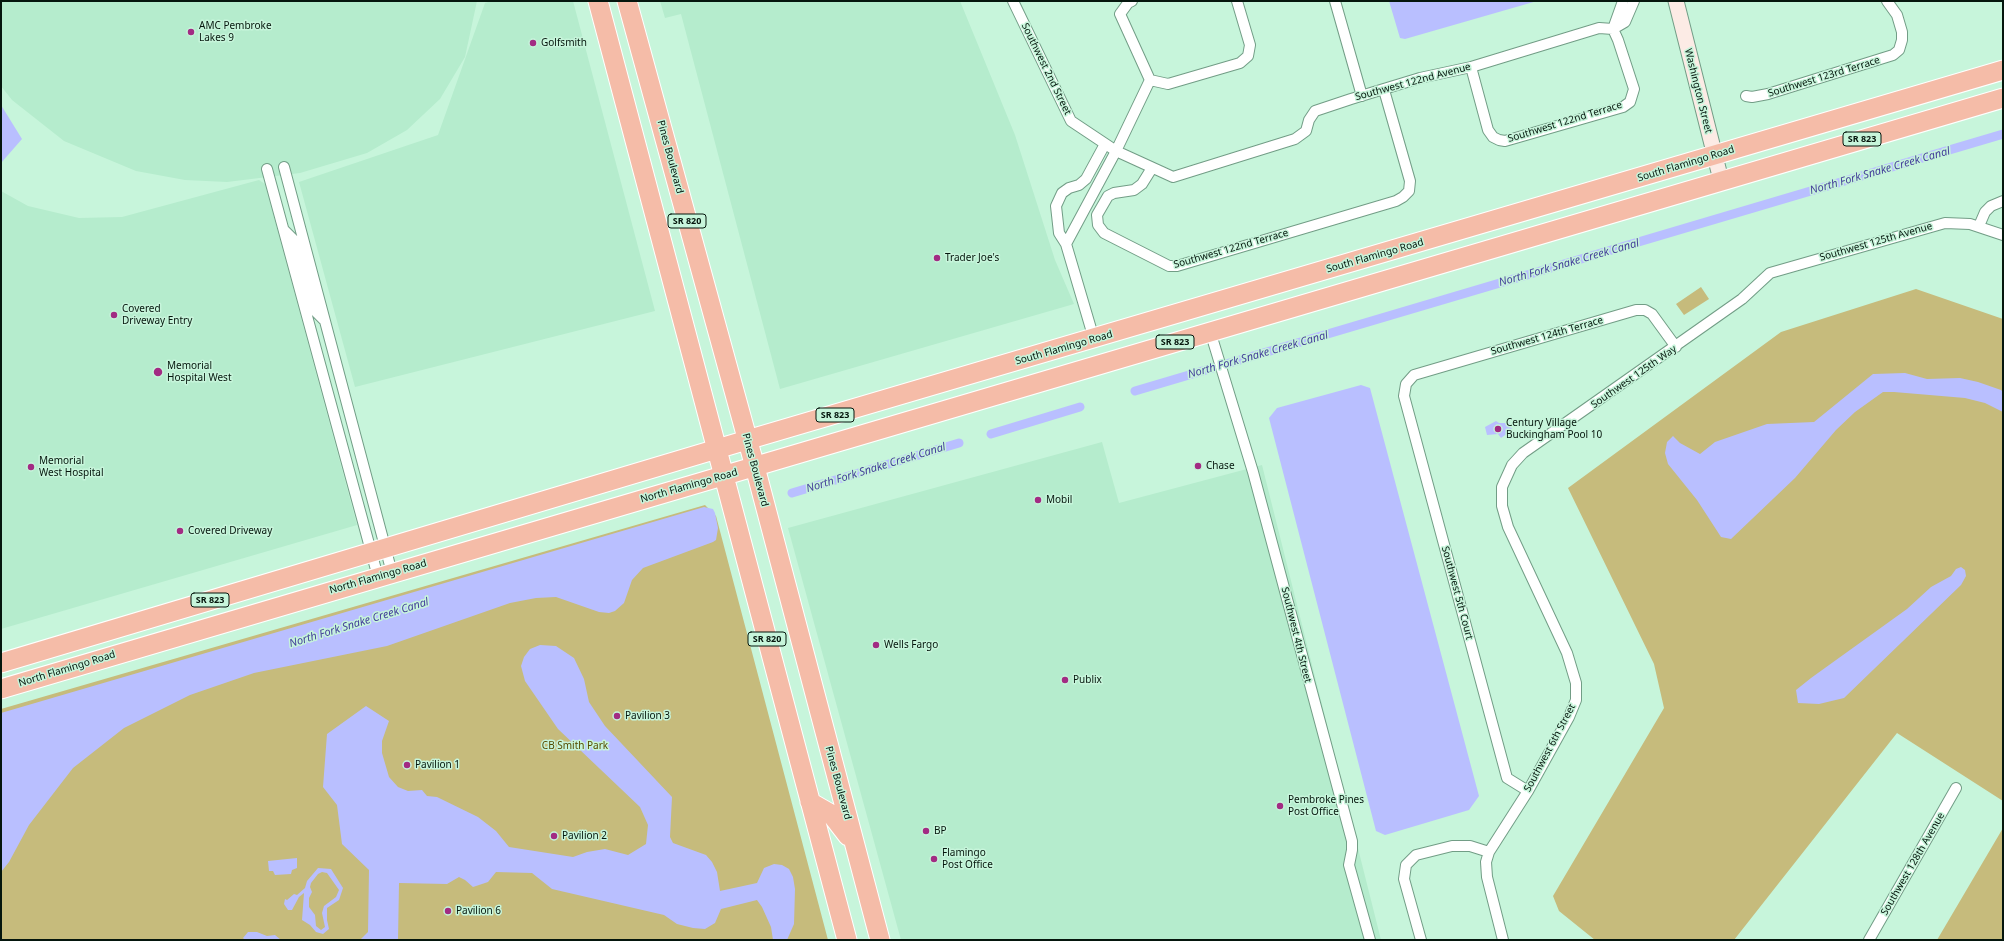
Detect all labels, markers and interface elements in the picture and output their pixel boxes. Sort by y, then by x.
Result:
place label: AMC Pembroke Lakes 9 [199,20,272,44]
street label: Southwest 2nd Street [1019,21,1073,117]
marker: AMC Pembroke Lakes 9 [186,27,196,37]
place label: Golfsmith [541,37,587,49]
marker: Golfsmith [528,38,538,48]
street label: Washington Street [1682,47,1714,135]
street label: Southwest 123rd Terrace [1767,54,1881,100]
street label: Southwest 122nd Avenue [1354,61,1472,103]
street label: Southwest 122nd Terrace [1506,99,1624,145]
street label: Pines Boulevard [654,119,686,195]
road number: SR 823 [1843,132,1881,146]
street label: South Flamingo Road [1636,144,1736,184]
water label: North Fork Snake Creek Canal [1808,145,1952,197]
road number: SR 820 [668,214,706,228]
street label: Southwest 125th Avenue [1818,220,1934,264]
street label: Southwest 122nd Terrace [1172,227,1290,271]
street label: South Flamingo Road [1325,236,1425,276]
water label: North Fork Snake Creek Canal [1497,237,1641,289]
place label: Trader Joe's [945,252,999,264]
marker: Trader Joe's [932,253,942,263]
place label: Covered Driveway Entry [122,303,192,326]
marker: Covered Driveway Entry [109,310,119,320]
street label: Southwest 124th Terrace [1490,314,1604,358]
street label: South Flamingo Road [1014,328,1114,368]
water label: North Fork Snake Creek Canal [1186,329,1330,381]
road number: SR 823 [1156,335,1194,349]
street label: Southwest 125th Way [1589,343,1679,411]
place label: Memorial Hospital West [167,360,232,384]
marker: Memorial Hospital West [152,366,164,378]
road number: SR 823 [816,408,854,422]
place label: Century Village Buckingham Pool 10 [1506,417,1602,440]
marker: Century Village Buckingham Pool 10 [1493,424,1503,434]
street label: Pines Boulevard [739,432,771,508]
water label: North Fork Snake Creek Canal [805,440,947,496]
place label: Memorial West Hospital [39,455,104,478]
place label: Chase [1206,460,1235,472]
marker: Chase [1193,461,1203,471]
marker: Memorial West Hospital [26,462,36,472]
street label: North Flamingo Road [639,466,739,506]
place label: Mobil [1046,494,1072,506]
marker: Mobil [1033,495,1043,505]
place label: Covered Driveway [188,525,272,537]
marker: Covered Driveway [175,526,185,536]
street label: Southwest 5th Court [1439,545,1475,641]
street label: North Flamingo Road [328,557,428,597]
street label: Southwest 4th Street [1278,586,1314,684]
road number: SR 823 [191,593,229,607]
water label: North Fork Snake Creek Canal [288,595,430,651]
road number: SR 820 [748,632,786,646]
place label: Wells Fargo [884,639,938,651]
marker: Wells Fargo [871,640,881,650]
street label: North Flamingo Road [17,649,117,689]
place label: Publix [1073,674,1102,686]
marker: Publix [1060,675,1070,685]
street label: Southwest 6th Street [1522,702,1578,794]
place label: Pavilion 3 [625,710,670,722]
marker: Pavilion 3 [612,711,622,721]
park label: CB Smith Park [542,740,608,752]
street label: Pines Boulevard [822,745,854,821]
place label: Pavilion 1 [415,759,460,771]
marker: Pavilion 1 [402,760,412,770]
place label: Pembroke Pines Post Office [1288,794,1364,818]
marker: Pembroke Pines Post Office [1275,801,1285,811]
street label: Southwest 128th Avenue [1879,810,1947,918]
place label: BP [934,825,947,837]
marker: BP [921,826,931,836]
place label: Pavilion 2 [562,830,607,842]
marker: Pavilion 2 [549,831,559,841]
place label: Flamingo Post Office [942,847,993,870]
marker: Flamingo Post Office [929,854,939,864]
place label: Pavilion 6 [456,905,501,917]
marker: Pavilion 6 [443,906,453,916]

